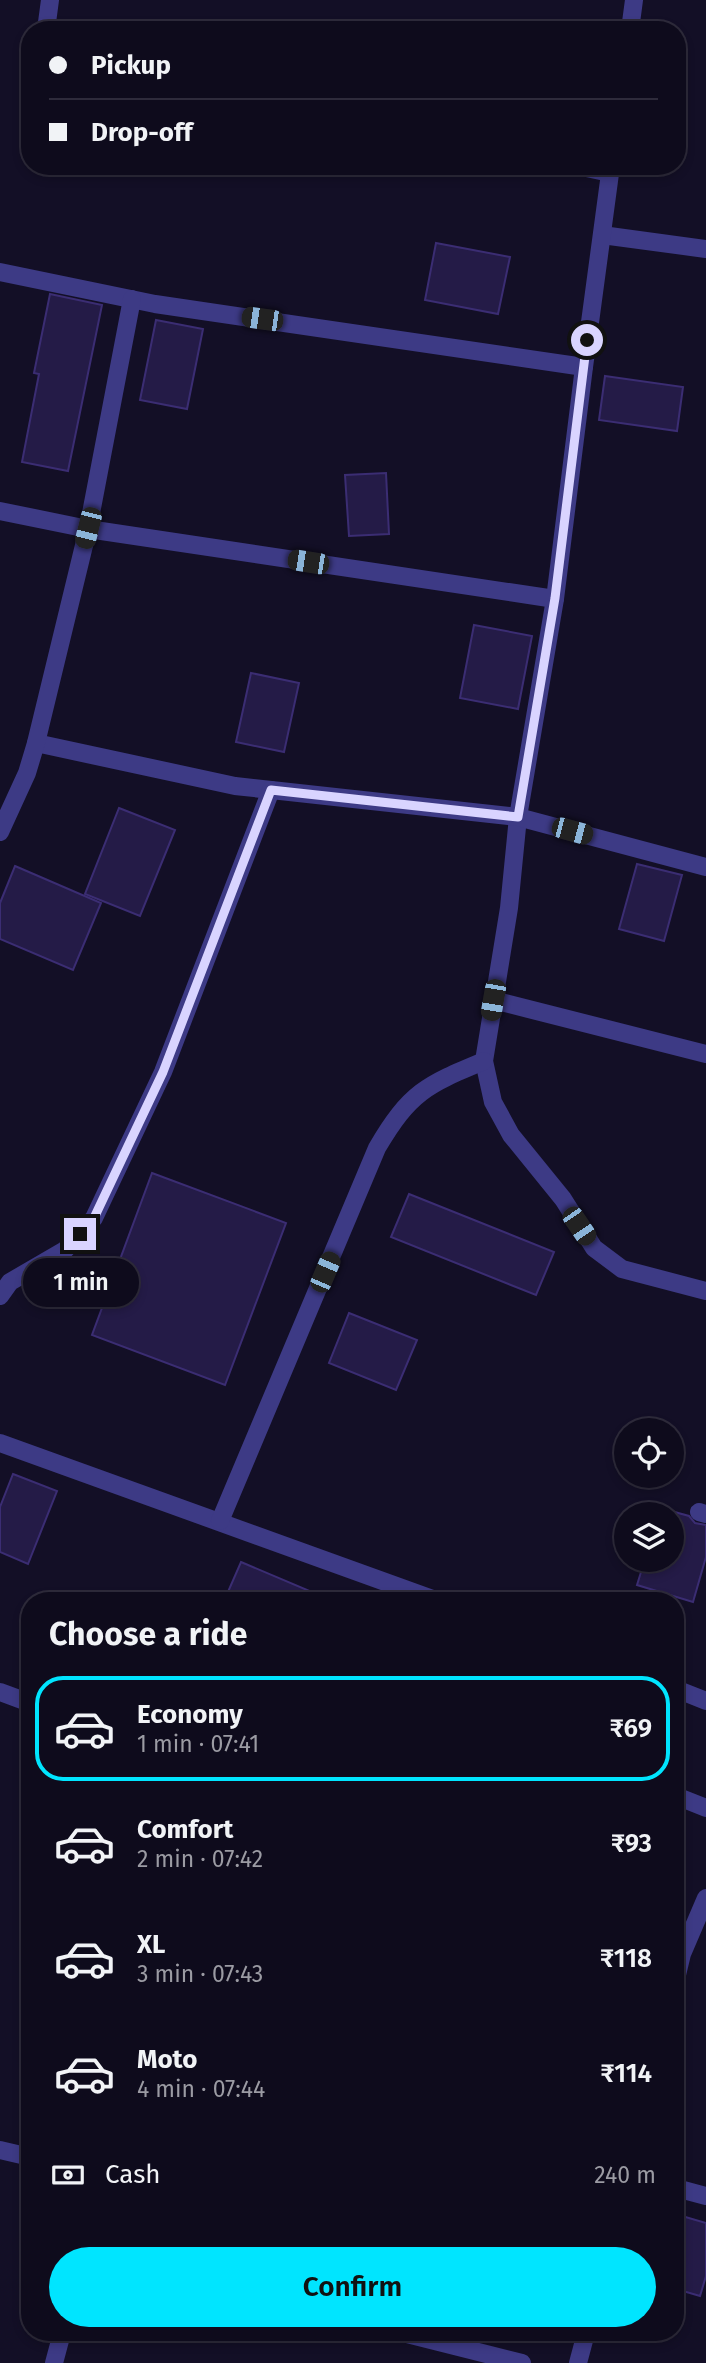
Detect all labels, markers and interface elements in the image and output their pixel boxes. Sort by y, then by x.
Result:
text: Pickup [91,50,171,81]
text: Drop-off [91,117,193,148]
car [240,306,285,332]
route start [571,324,603,356]
car [73,505,104,551]
car [286,548,331,576]
car [549,815,596,847]
car [480,977,507,1023]
car [559,1203,600,1249]
route end [64,1218,96,1250]
car [308,1249,343,1295]
callout: 1 min [22,1258,138,1308]
text: 1 min [53,1268,109,1296]
map controls [614,1418,684,1572]
button: locate [614,1418,684,1488]
button: layers [614,1502,684,1572]
text: Choose a ride [49,1615,247,1653]
icon: car [53,1697,116,1760]
text: Economy [137,1699,243,1730]
text: ₹69 [610,1713,652,1744]
text: 1 min · 07:41 [137,1730,259,1758]
icon: car [53,1812,116,1875]
text: Comfort [137,1814,233,1845]
text: ₹93 [611,1828,652,1859]
text: 2 min · 07:42 [137,1845,263,1873]
icon: car [53,1927,116,1990]
text: XL [137,1929,165,1960]
text: ₹118 [600,1943,652,1974]
text: 3 min · 07:43 [137,1960,263,1988]
icon: car [53,2042,116,2105]
text: Moto [137,2044,197,2075]
text: ₹114 [600,2058,652,2089]
text: 4 min · 07:44 [137,2075,265,2103]
icon: cash [49,2156,87,2194]
text: Cash [105,2159,161,2190]
text: 240 m [594,2161,656,2189]
button: Confirm [49,2247,656,2327]

